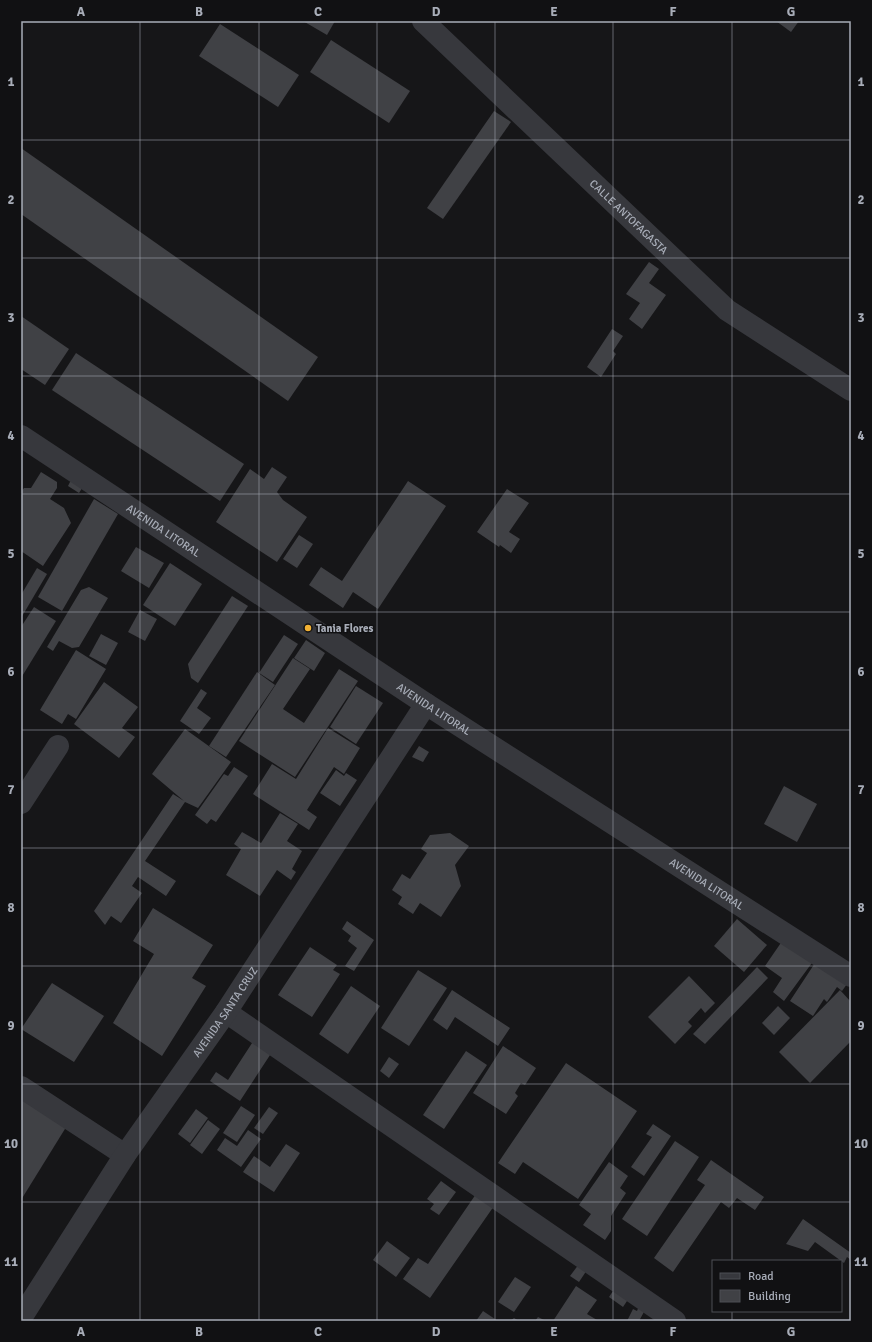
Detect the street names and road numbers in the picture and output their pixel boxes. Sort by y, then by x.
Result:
street label: CALLE ANTOFAGASTA [587,177,671,257]
street label: AVENIDA LITORAL [124,501,203,560]
street label: AVENIDA LITORAL [394,680,474,738]
street label: AVENIDA LITORAL [667,855,747,912]
street label: AVENIDA SANTA CRUZ [190,964,260,1060]

